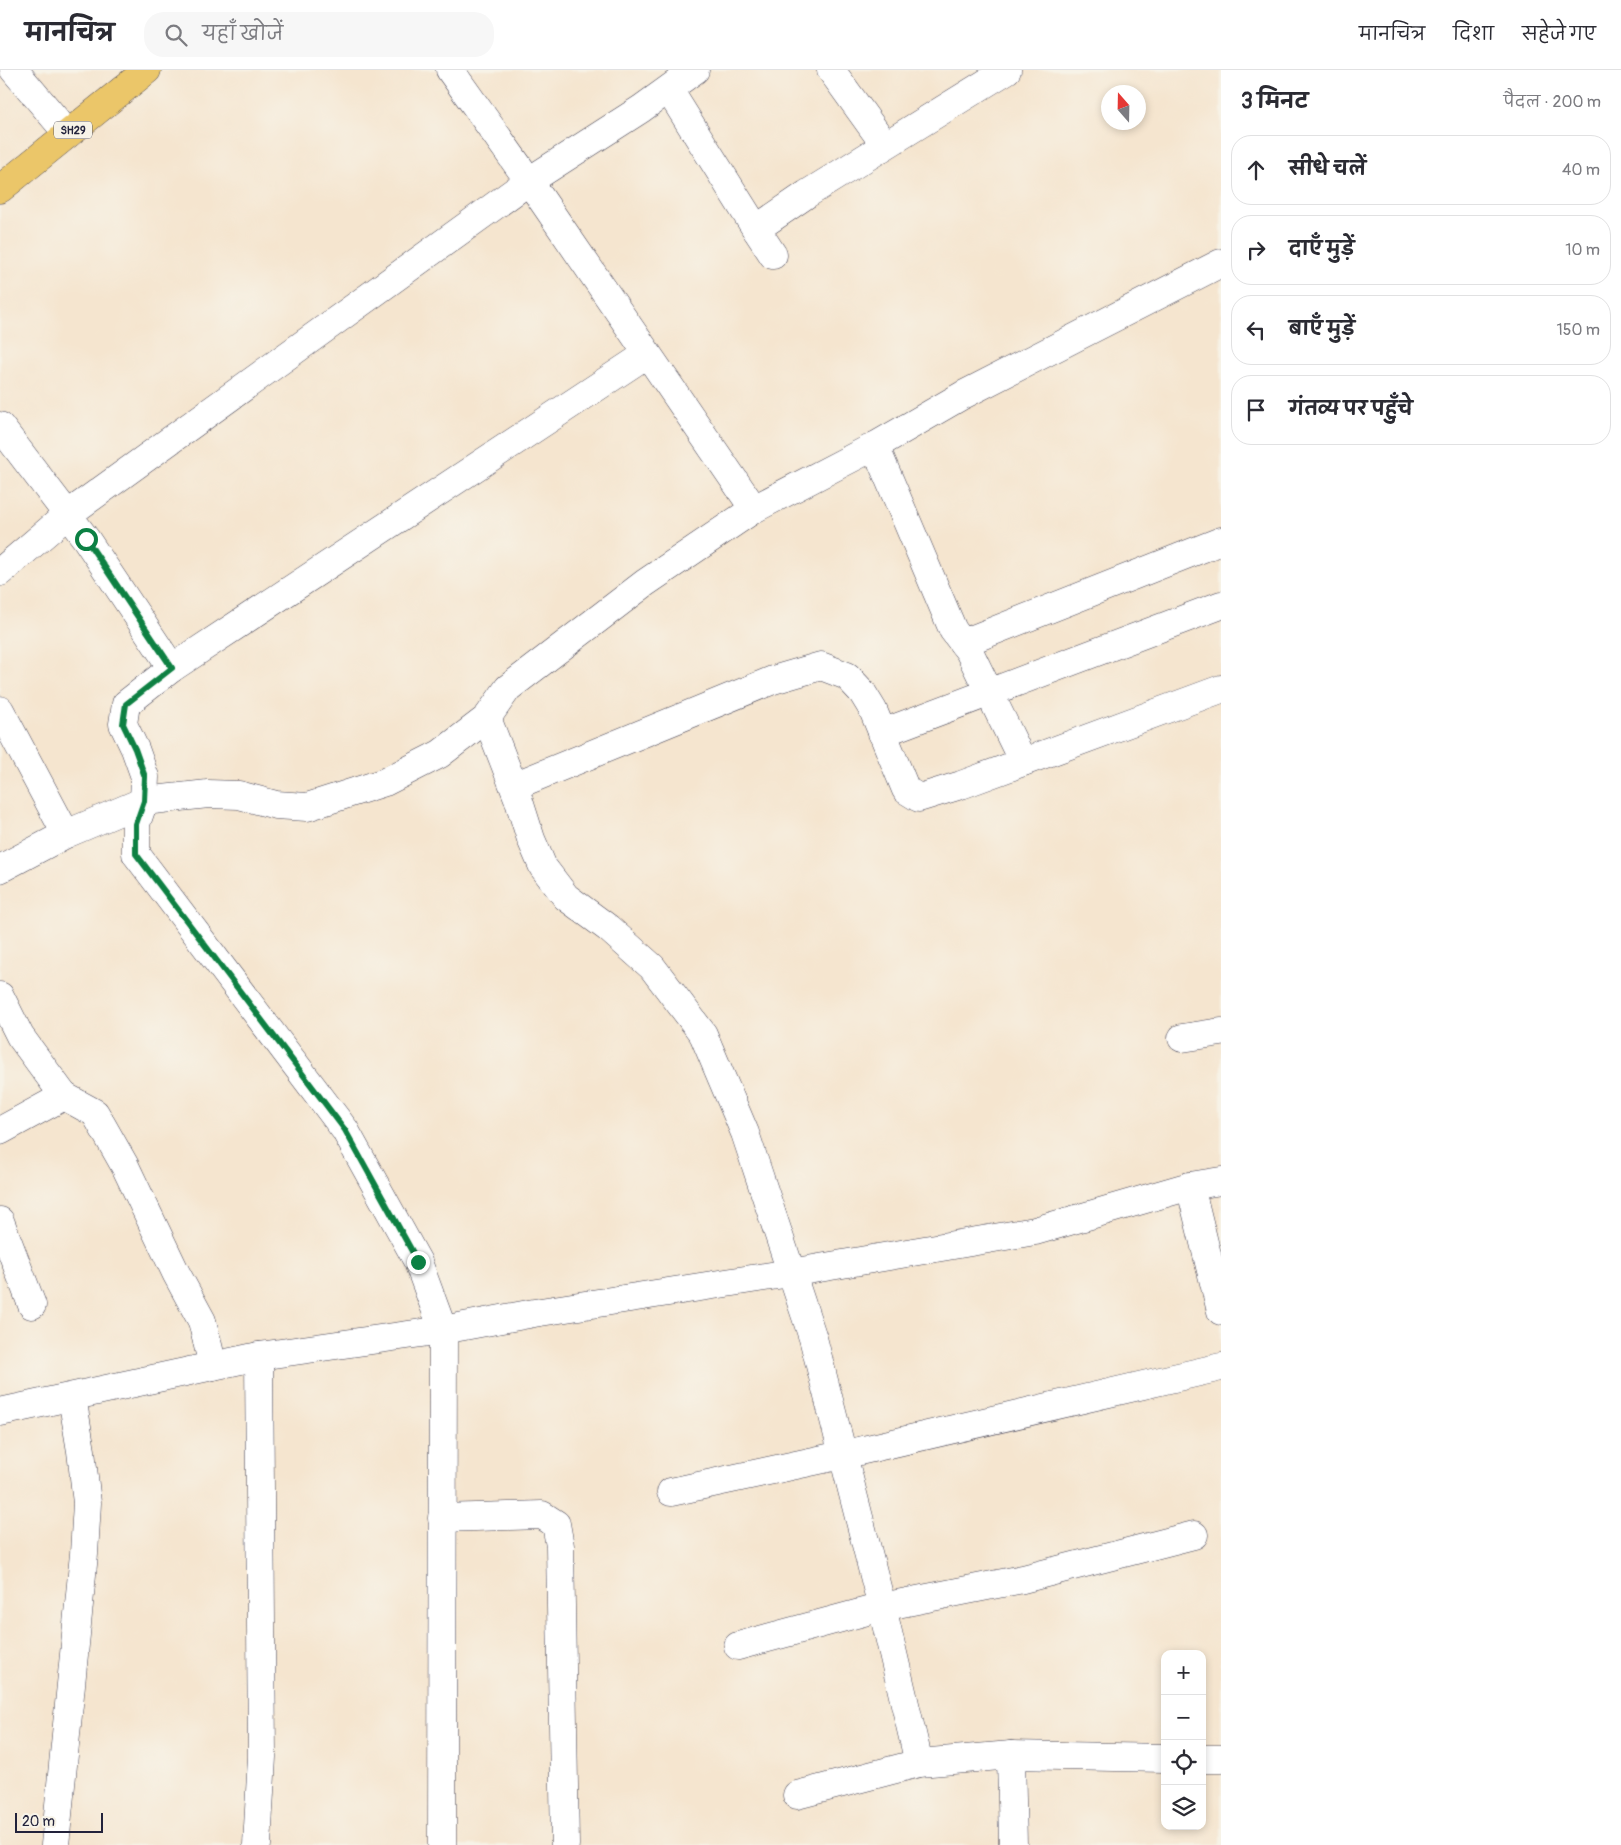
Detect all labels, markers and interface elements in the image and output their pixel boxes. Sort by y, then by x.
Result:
search box [144,12,494,57]
text: मानचित्र [25,19,114,48]
icon: search [162,21,190,49]
text: यहाँ खोजें [202,22,283,46]
text: मानचित्र [1359,23,1425,46]
text: दिशा [1453,23,1494,46]
text: सहेजे गए [1522,23,1596,46]
north arrow [1101,85,1146,130]
text: 3 मिनट [1241,88,1308,115]
text: पैदल · 200 m [1503,92,1601,112]
road number: SH29 [54,122,92,138]
icon: ahead [1242,156,1270,184]
text: सीधे चलें [1289,157,1366,181]
text: 40 m [1562,160,1600,180]
icon: right [1242,236,1270,264]
text: दाएँ मुड़ें [1289,237,1354,261]
text: 10 m [1565,240,1600,260]
icon: left [1242,316,1270,344]
text: बाएँ मुड़ें [1289,317,1355,341]
text: 150 m [1556,320,1600,340]
icon: arrive [1242,396,1270,424]
text: गंतव्य पर पहुँचे [1289,397,1413,421]
route start [75,528,98,551]
route end [407,1251,430,1274]
map controls [1161,1650,1206,1830]
button: + [1161,1650,1206,1695]
button: − [1161,1695,1206,1740]
button: locate [1161,1740,1206,1785]
button: layers [1161,1785,1206,1830]
scale bar [15,1810,102,1833]
text: 20 m [22,1813,55,1830]

